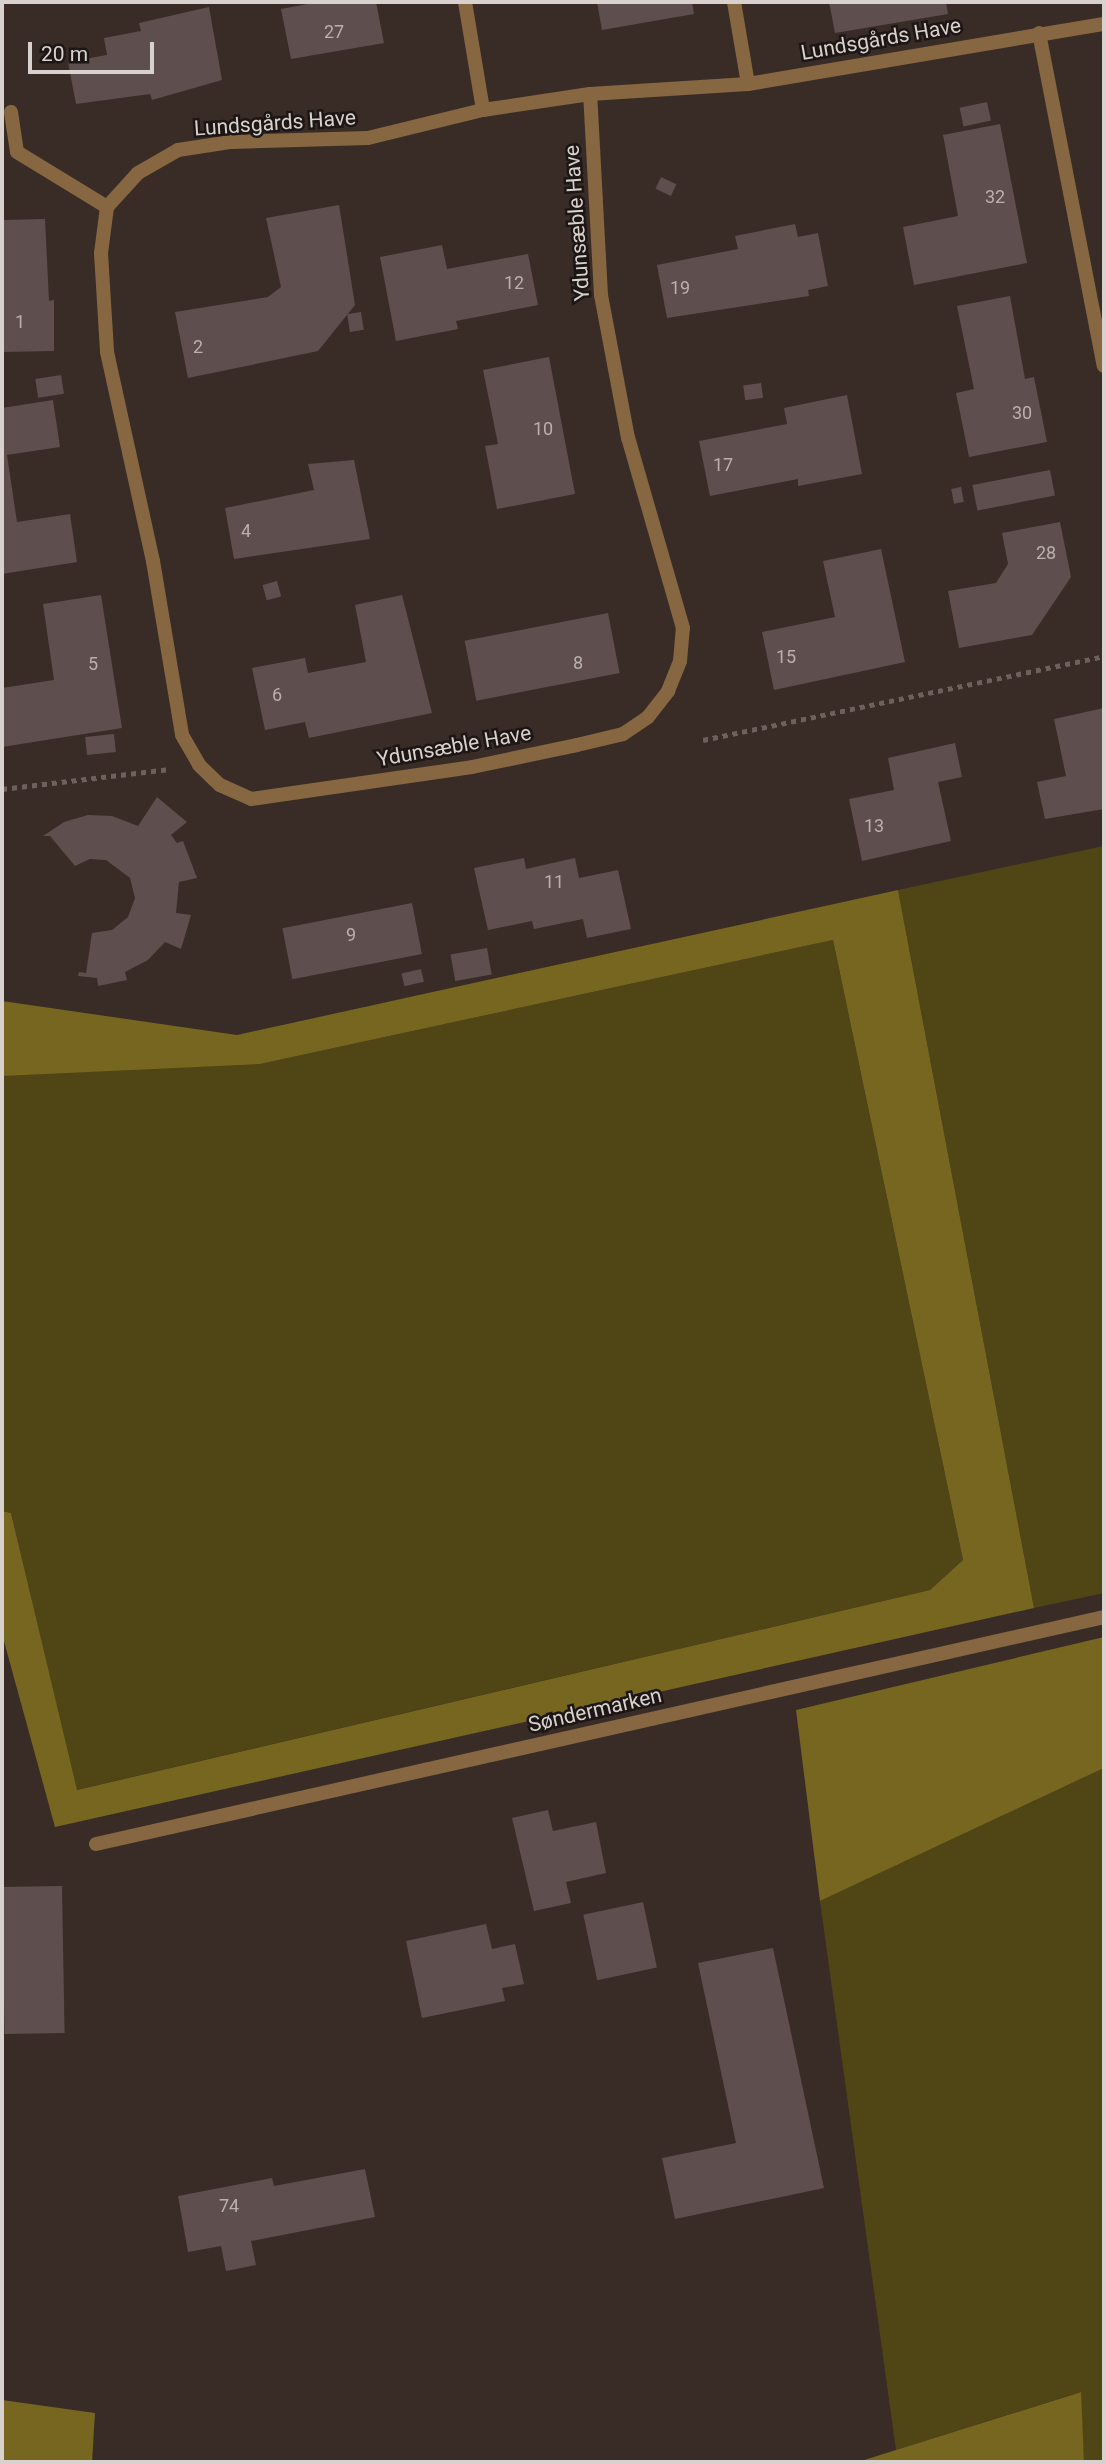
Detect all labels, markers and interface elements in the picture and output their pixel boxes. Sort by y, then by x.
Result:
street label: Lundsgårds Have [799,13,963,65]
house number: 27 [324,21,344,43]
scale bar [32,28,158,72]
text: 20 m [41,42,88,66]
street label: Lundsgårds Have [193,105,357,141]
street label: Ydunsæble Have [559,144,595,302]
house number: 32 [985,186,1005,208]
house number: 12 [504,272,524,294]
house number: 19 [670,277,690,299]
house number: 1 [15,311,25,333]
house number: 2 [193,336,203,358]
house number: 30 [1012,402,1032,424]
house number: 10 [533,418,553,440]
house number: 17 [713,454,733,476]
house number: 4 [241,520,251,542]
house number: 28 [1036,542,1056,564]
house number: 15 [776,646,796,668]
house number: 8 [573,652,583,674]
house number: 5 [88,653,98,675]
house number: 6 [272,684,282,706]
street label: Ydunsæble Have [375,720,533,772]
house number: 13 [864,815,884,837]
house number: 11 [544,871,564,893]
house number: 9 [346,924,356,946]
street label: Søndermarken [526,1682,664,1738]
house number: 74 [219,2195,239,2217]

